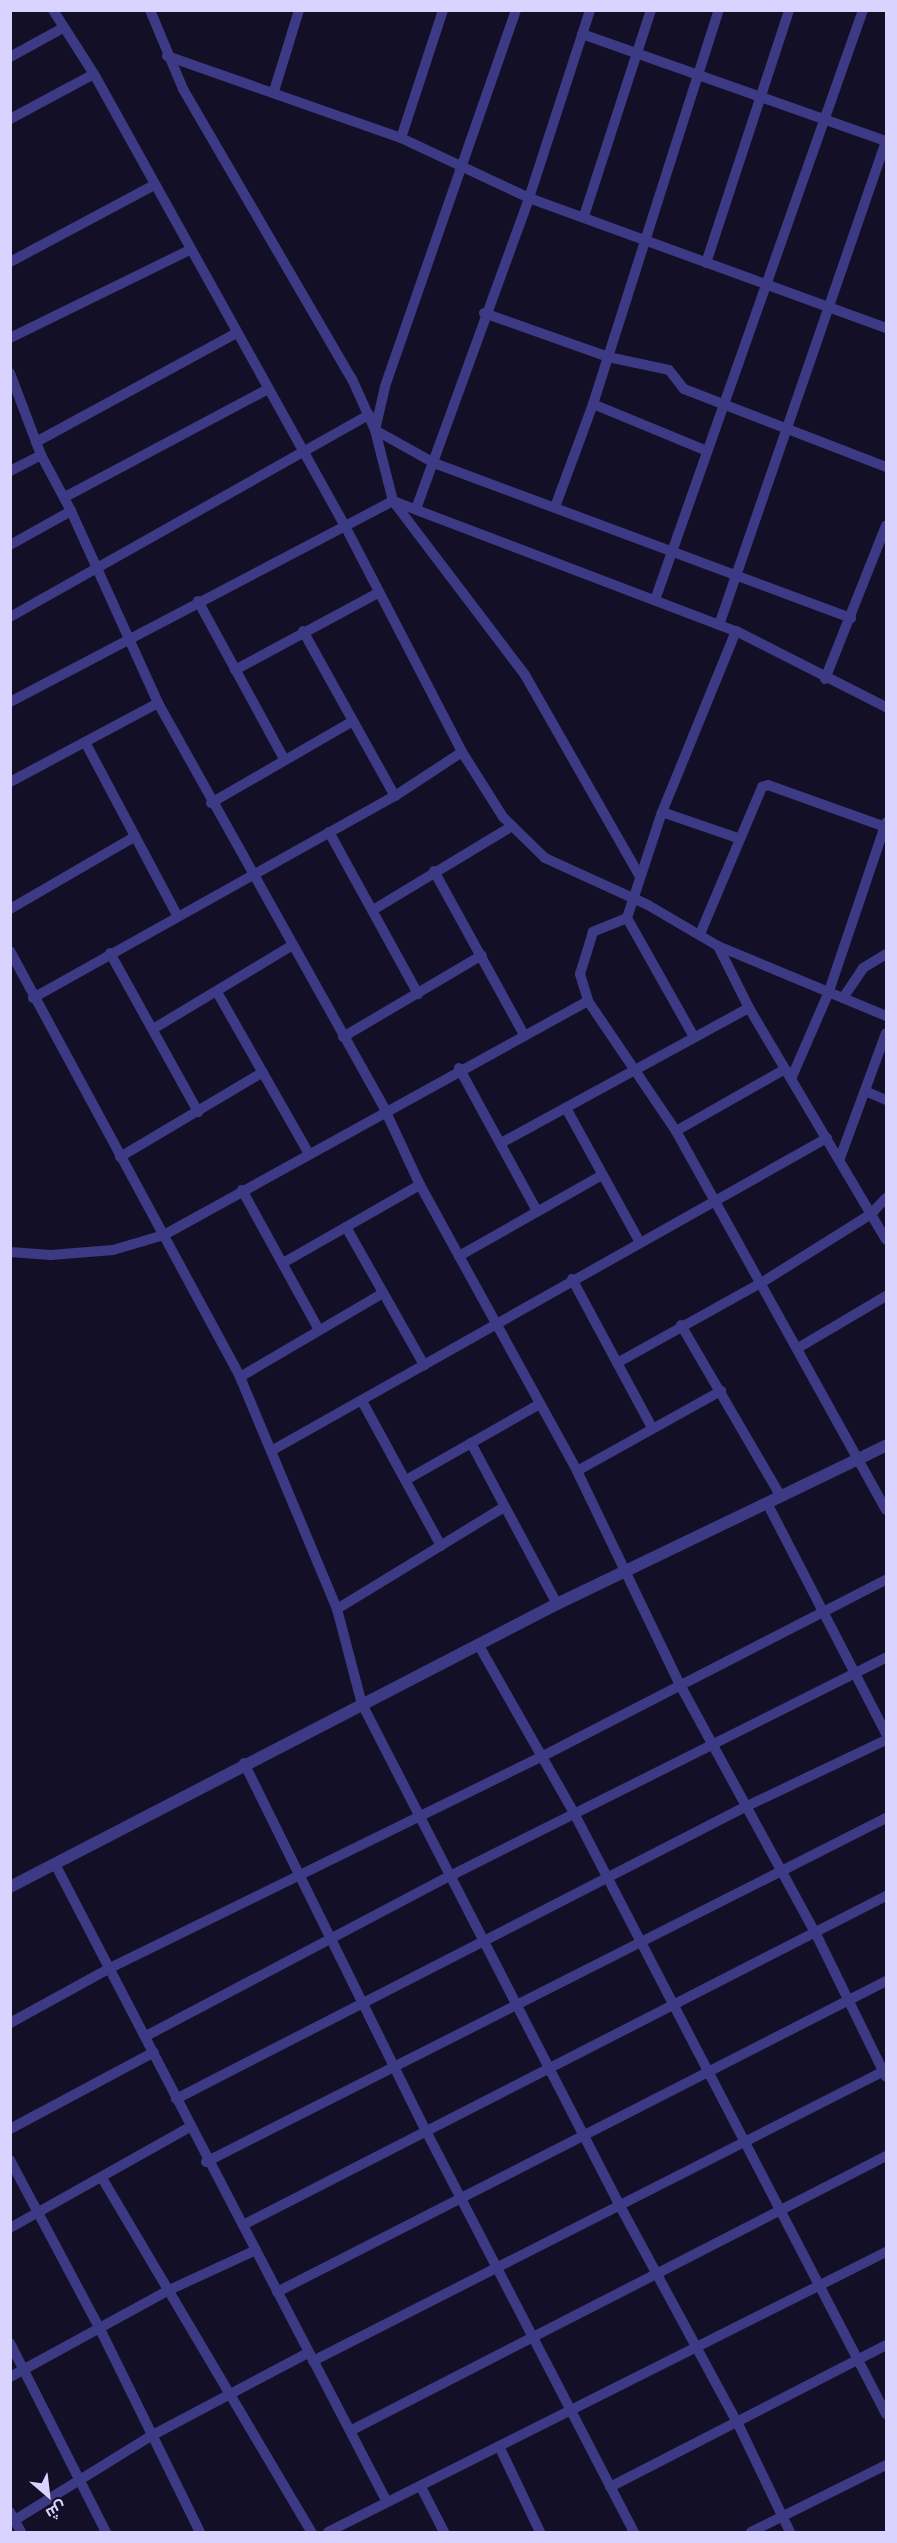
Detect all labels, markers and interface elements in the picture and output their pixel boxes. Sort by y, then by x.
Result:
north arrow [18,2465,78,2525]
text: ش [42,2496,71,2525]

